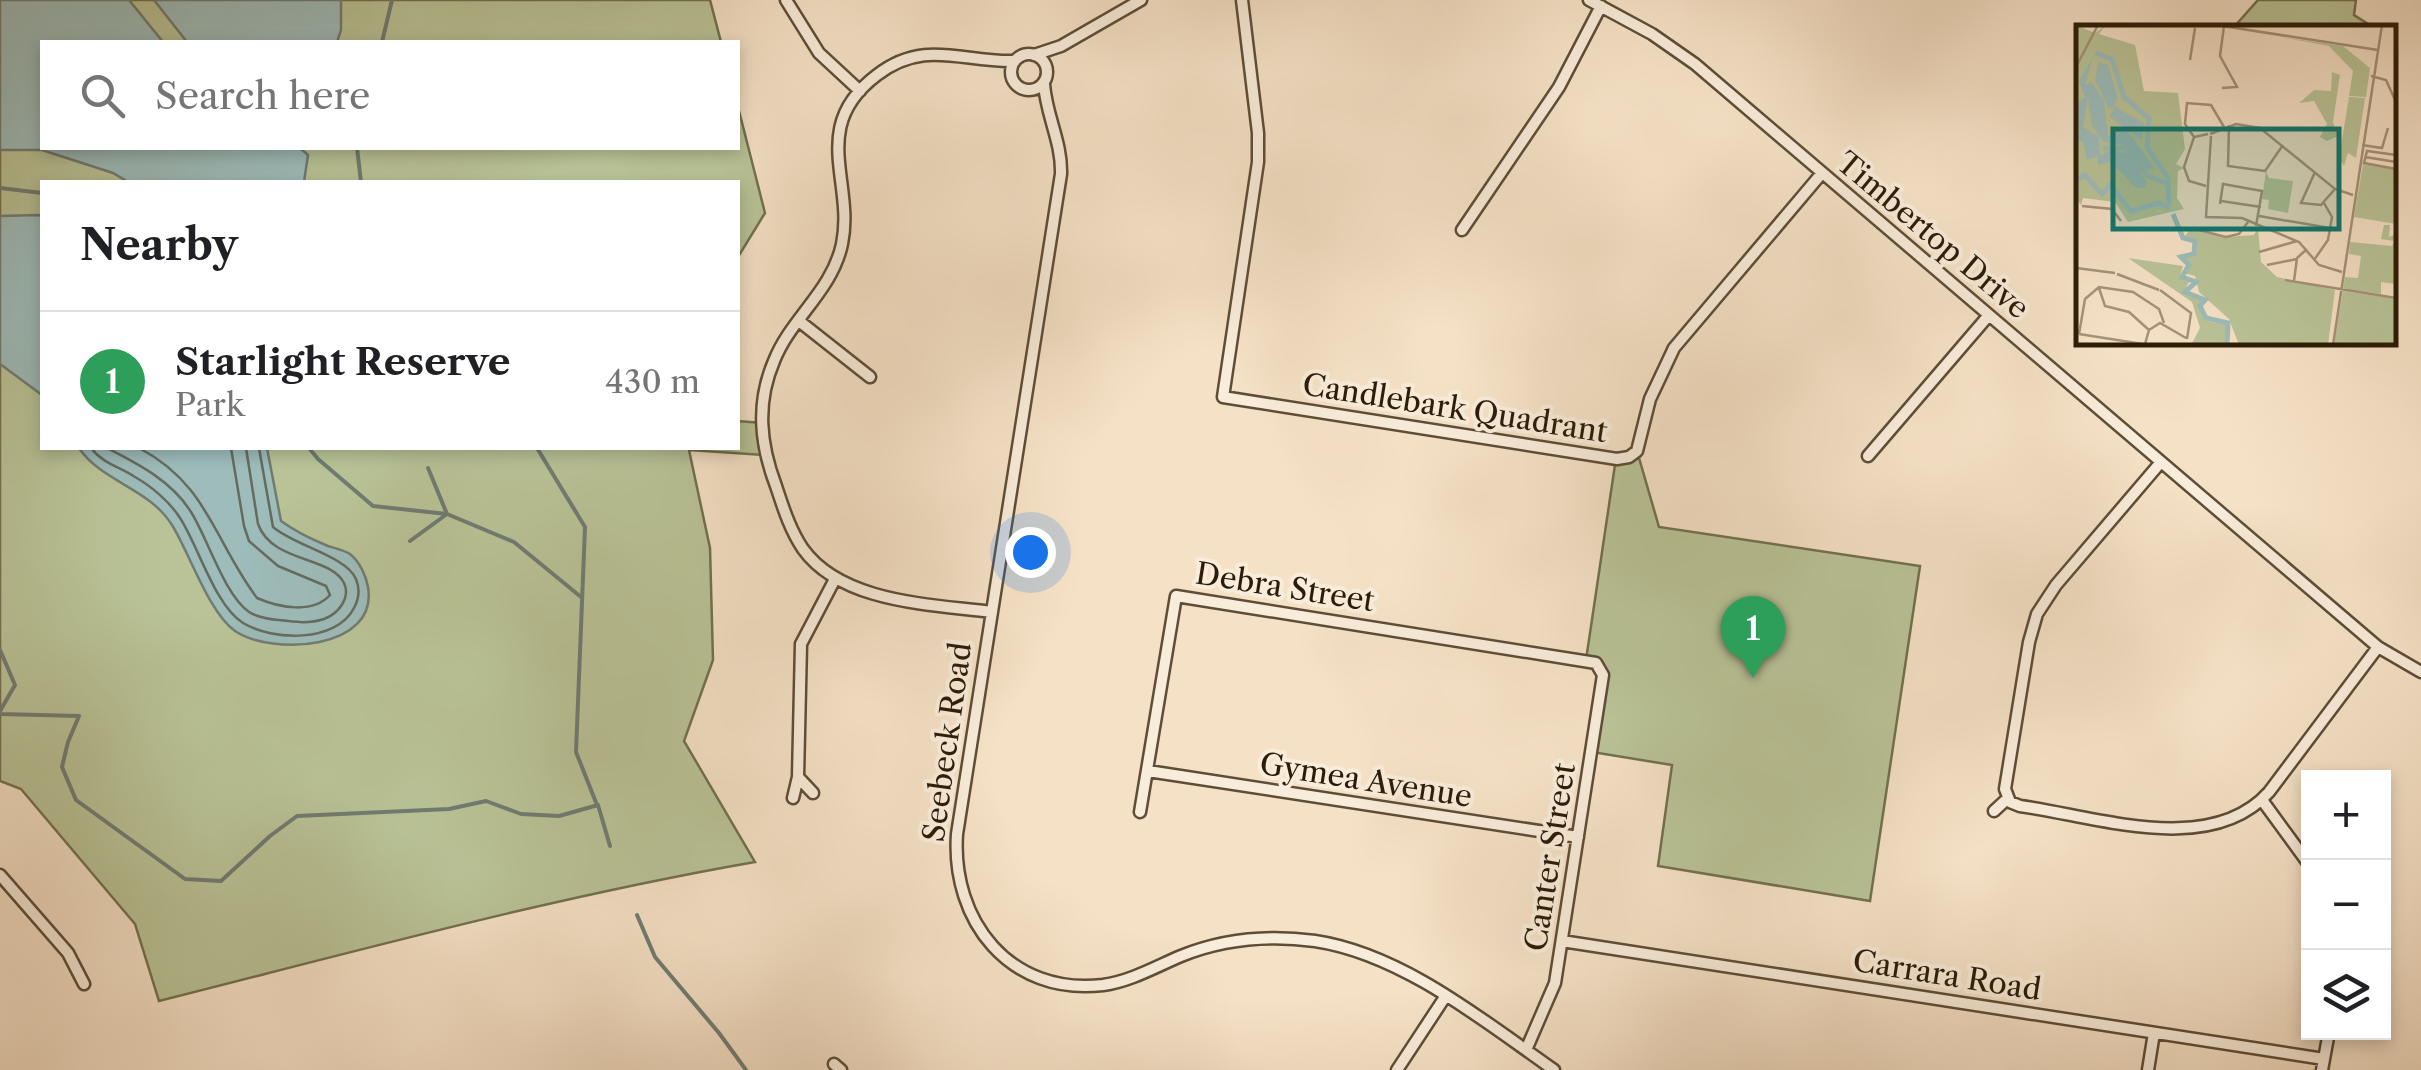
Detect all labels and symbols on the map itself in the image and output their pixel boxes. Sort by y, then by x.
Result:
inset map [2076,25,2396,345]
street label: Timbertop Drive [1829,144,2037,326]
street label: Candlebark Quadrant [1300,366,1610,450]
your location [1005,527,1056,578]
street label: Debra Street [1193,555,1377,619]
pin: 1 [1720,596,1786,678]
street label: Seebeck Road [915,640,979,844]
street label: Gymea Avenue [1257,745,1475,815]
street label: Canter Street [1517,760,1583,954]
street label: Carrara Road [1850,942,2044,1008]

